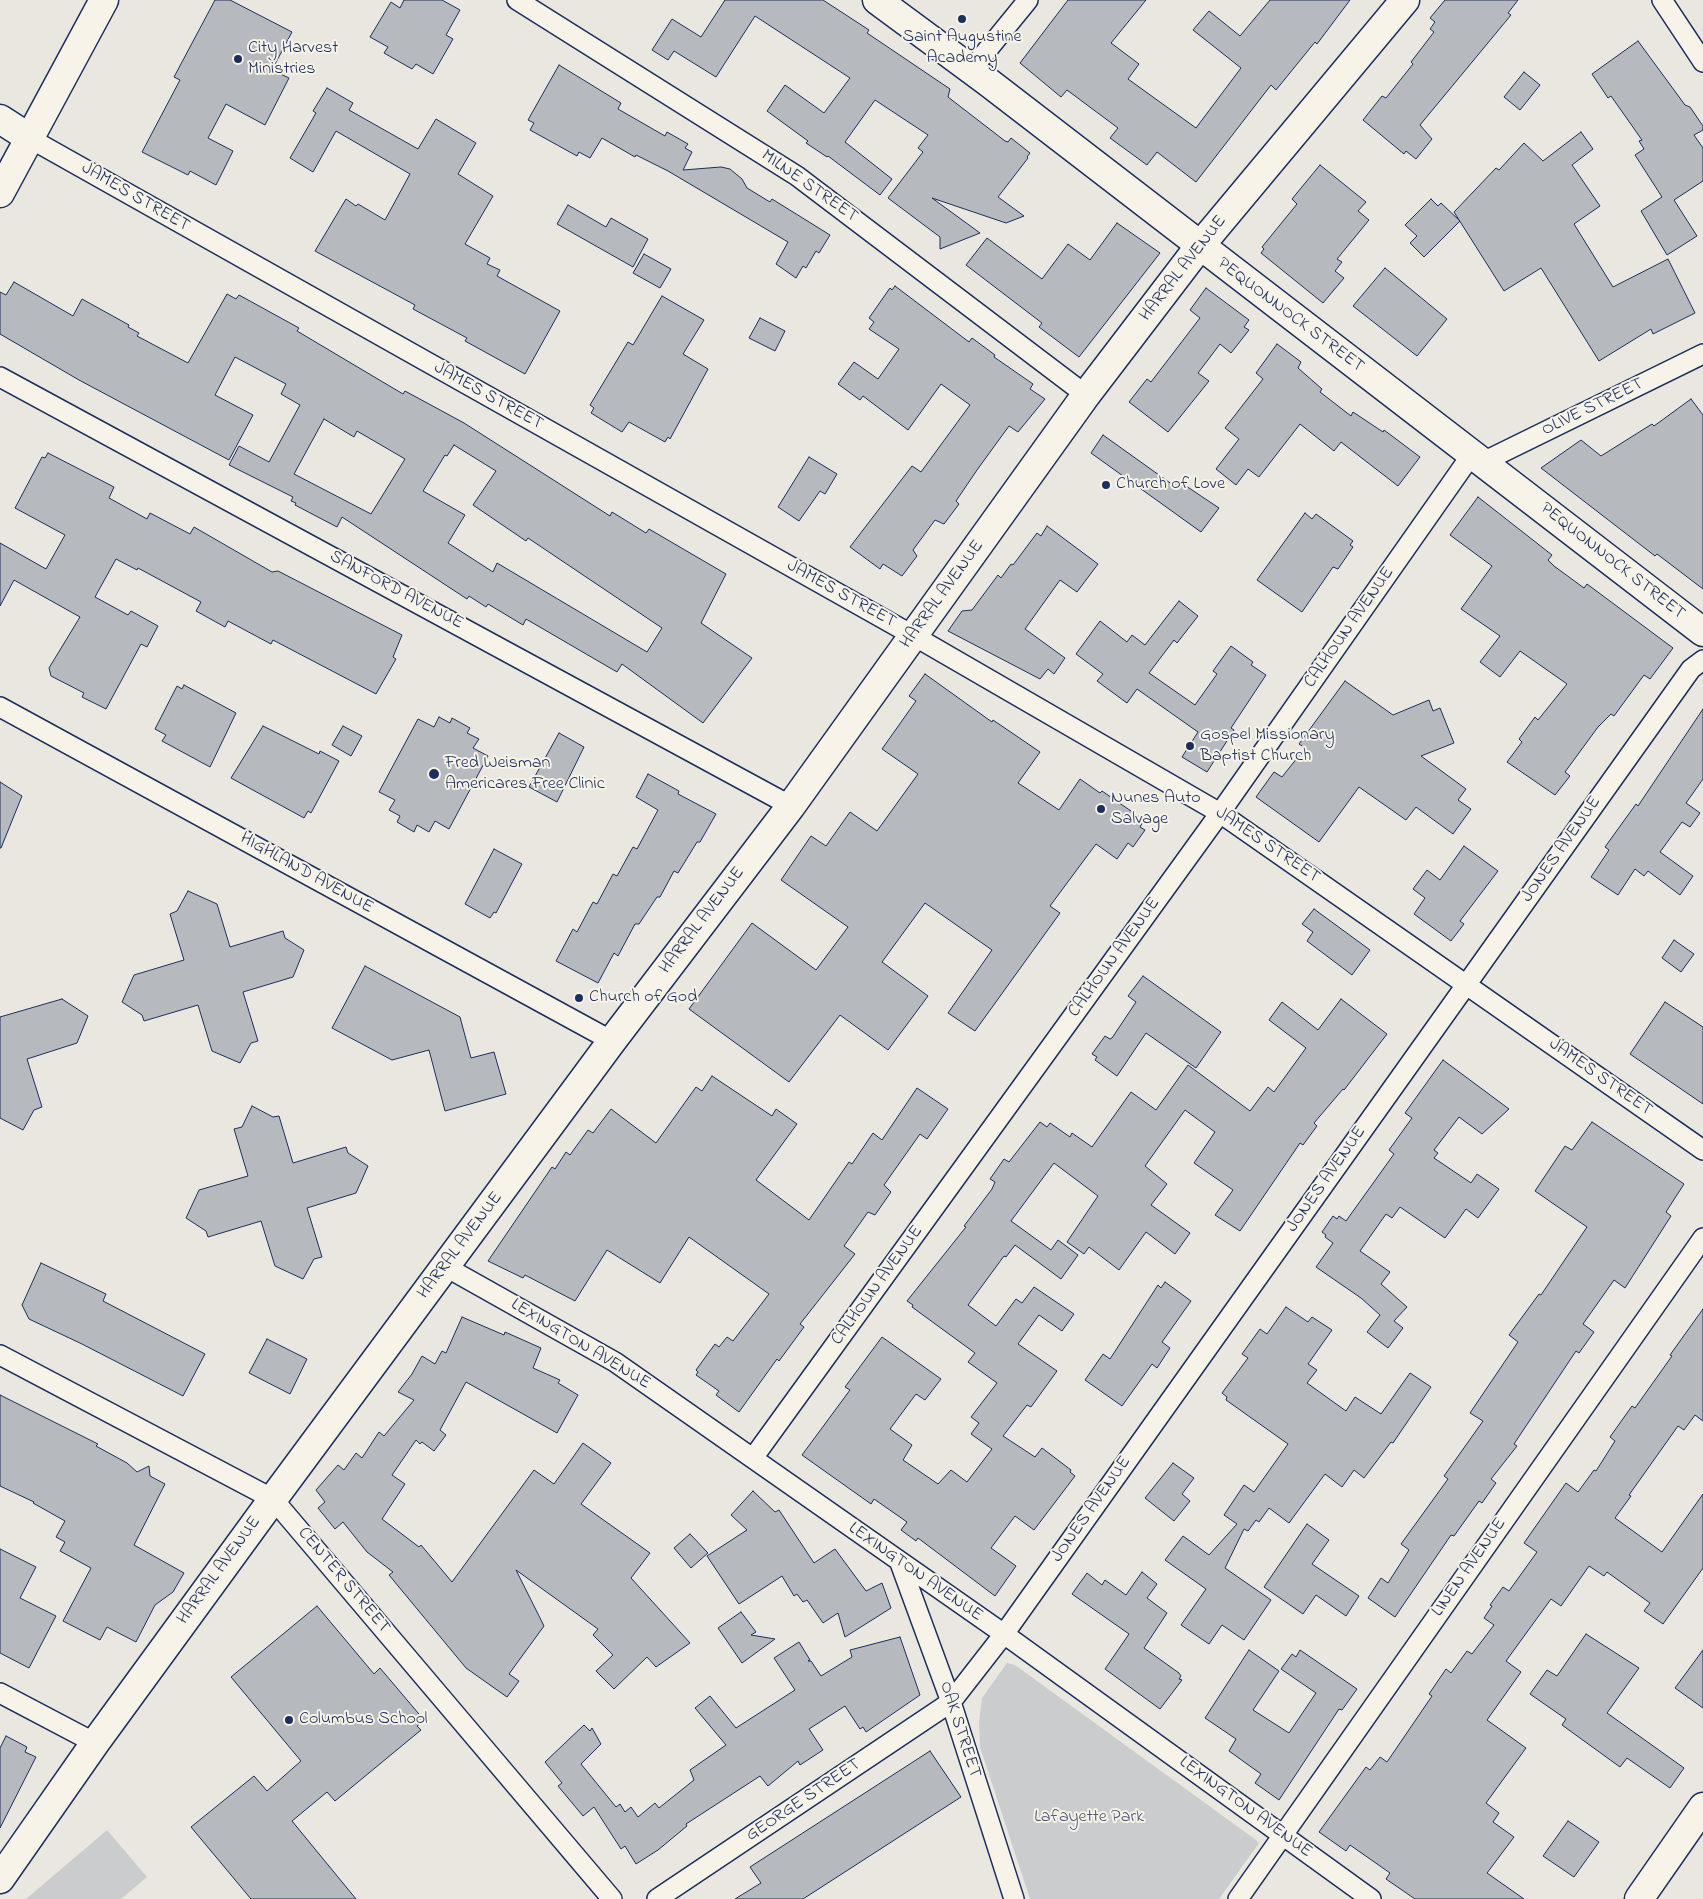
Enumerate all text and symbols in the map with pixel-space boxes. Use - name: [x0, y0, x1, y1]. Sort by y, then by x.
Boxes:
- marker: Saint Augustine Academy: [956, 13, 968, 25]
- place label: Saint Augustine Academy: [903, 27, 1021, 70]
- place label: City Harvest Ministries: [248, 38, 338, 80]
- marker: City Harvest Ministries: [232, 53, 244, 65]
- street label: MILNE STREET: [756, 146, 862, 228]
- street label: JAMES STREET: [77, 158, 193, 238]
- street label: HARRAL AVENUE: [1136, 212, 1232, 326]
- street label: PEQUONNOCK STREET: [1212, 254, 1368, 378]
- street label: JAMES STREET: [430, 358, 546, 436]
- street label: OLIVE STREET: [1539, 374, 1647, 442]
- place label: Church of Love: [1116, 474, 1225, 496]
- marker: Church of Love: [1100, 479, 1112, 491]
- street label: PEQUONNOCK STREET: [1535, 499, 1689, 625]
- street label: HARRAL AVENUE: [896, 537, 990, 653]
- street label: SANFORD AVENUE: [325, 547, 467, 635]
- street label: JAMES STREET: [783, 556, 899, 634]
- street label: CALHOUN AVENUE: [1300, 563, 1400, 693]
- place label: Gospel Missionary Baptist Church: [1200, 725, 1334, 768]
- marker: Gospel Missionary Baptist Church: [1184, 740, 1196, 752]
- place label: Fred Weisman Americares Free Clinic: [445, 753, 605, 796]
- marker: Fred Weisman Americares Free Clinic: [427, 767, 441, 781]
- place label: Nunes Auto Salvage: [1111, 788, 1201, 831]
- street label: JONES AVENUE: [1517, 793, 1607, 907]
- marker: Nunes Auto Salvage: [1095, 803, 1107, 815]
- street label: JAMES STREET: [1211, 803, 1323, 889]
- street label: HIGHLAND AVENUE: [236, 828, 376, 920]
- street label: HARRAL AVENUE: [656, 863, 750, 979]
- street label: CALHOUN AVENUE: [1064, 894, 1166, 1022]
- place label: Church of God: [589, 987, 697, 1009]
- marker: Church of God: [573, 992, 585, 1004]
- street label: JAMES STREET: [1544, 1034, 1656, 1122]
- street label: JONES AVENUE: [1282, 1123, 1372, 1237]
- street label: HARRAL AVENUE: [414, 1188, 508, 1304]
- street label: CALHOUN AVENUE: [827, 1222, 929, 1350]
- street label: LEXINGTON AVENUE: [506, 1295, 654, 1395]
- street label: JONES AVENUE: [1047, 1453, 1137, 1567]
- street label: HARRAL AVENUE: [173, 1513, 267, 1629]
- street label: LINEN AVENUE: [1428, 1515, 1512, 1621]
- street label: LEXINGTON AVENUE: [844, 1518, 986, 1628]
- street label: CENTER STREET: [292, 1523, 394, 1639]
- street label: OAK STREET: [933, 1679, 985, 1781]
- place label: Columbus School: [299, 1709, 428, 1731]
- marker: Columbus School: [283, 1714, 295, 1726]
- street label: LEXINGTON AVENUE: [1174, 1752, 1316, 1864]
- street label: GEORGE STREET: [743, 1755, 865, 1847]
- park label: Lafayette Park: [1034, 1807, 1144, 1829]

